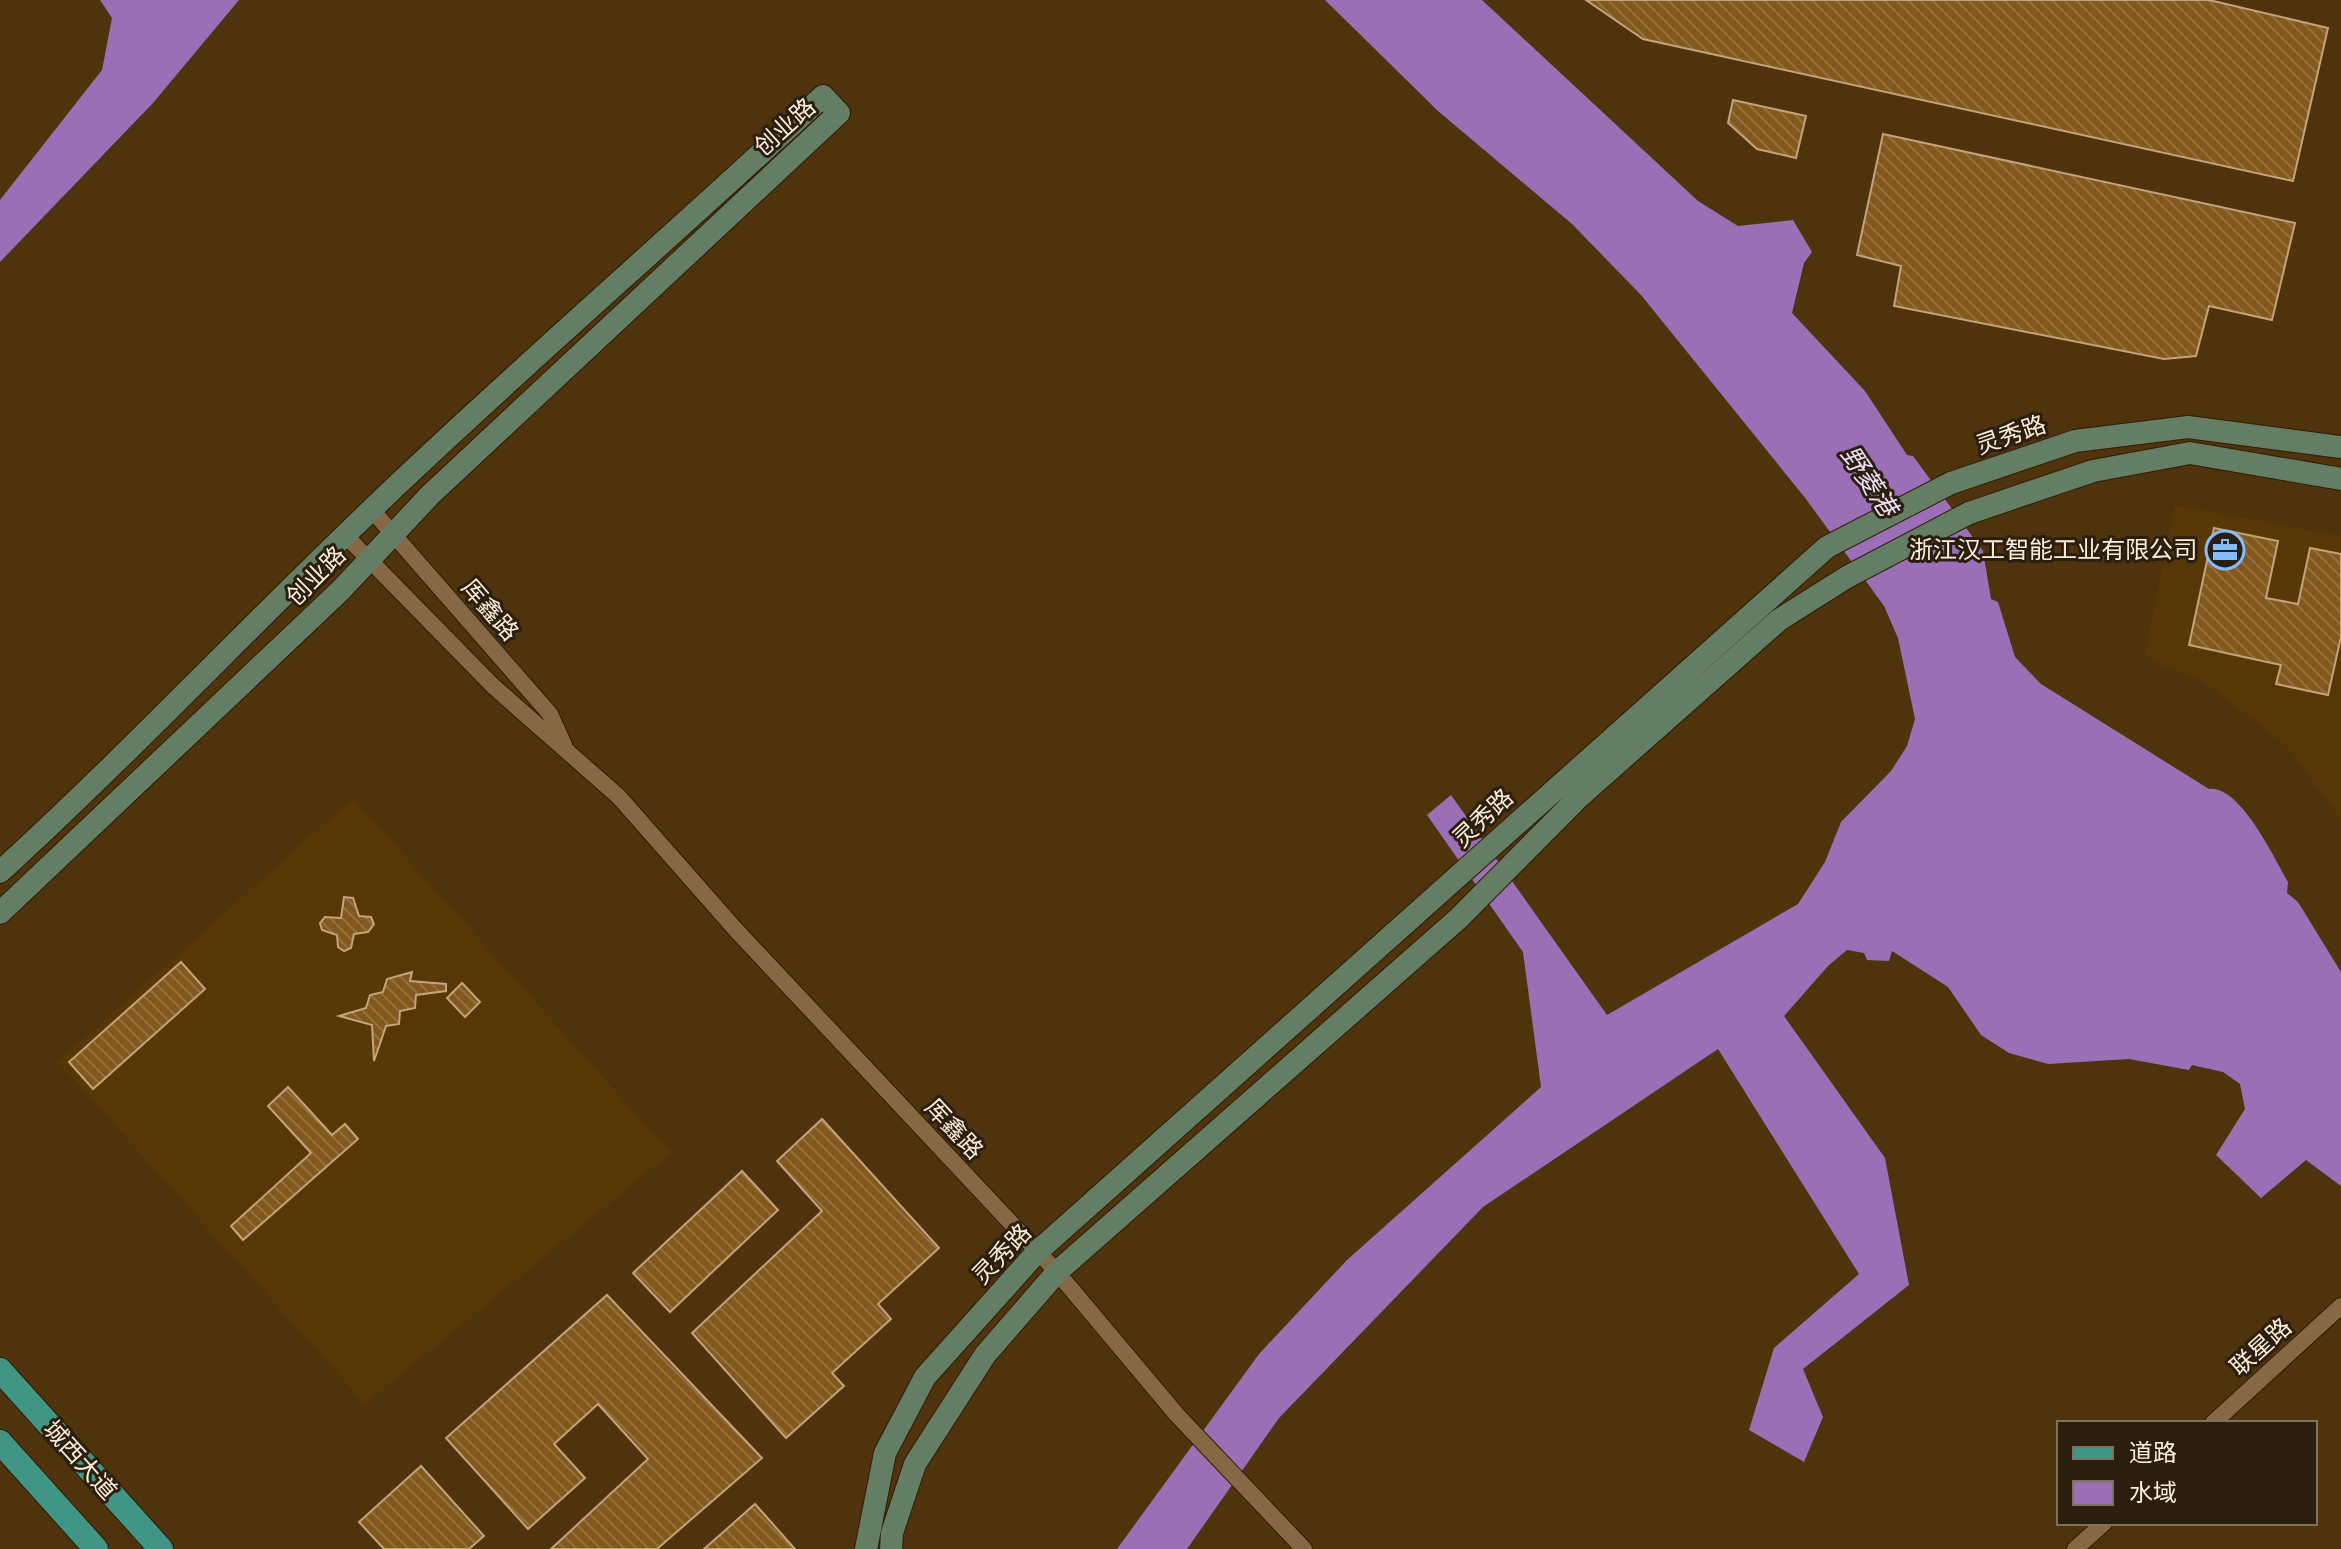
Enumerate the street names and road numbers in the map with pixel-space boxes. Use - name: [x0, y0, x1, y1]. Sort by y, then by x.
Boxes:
- street label: 创业路: [749, 93, 821, 161]
- street label: 灵秀路: [1972, 410, 2050, 460]
- street label: 创业路: [281, 541, 351, 611]
- street label: 厍鑫路: [456, 574, 524, 646]
- street label: 灵秀路: [1447, 783, 1519, 853]
- street label: 厍鑫路: [919, 1093, 989, 1165]
- street label: 灵秀路: [967, 1218, 1037, 1290]
- street label: 联星路: [2225, 1313, 2297, 1381]
- street label: 城西大道: [37, 1415, 123, 1505]

